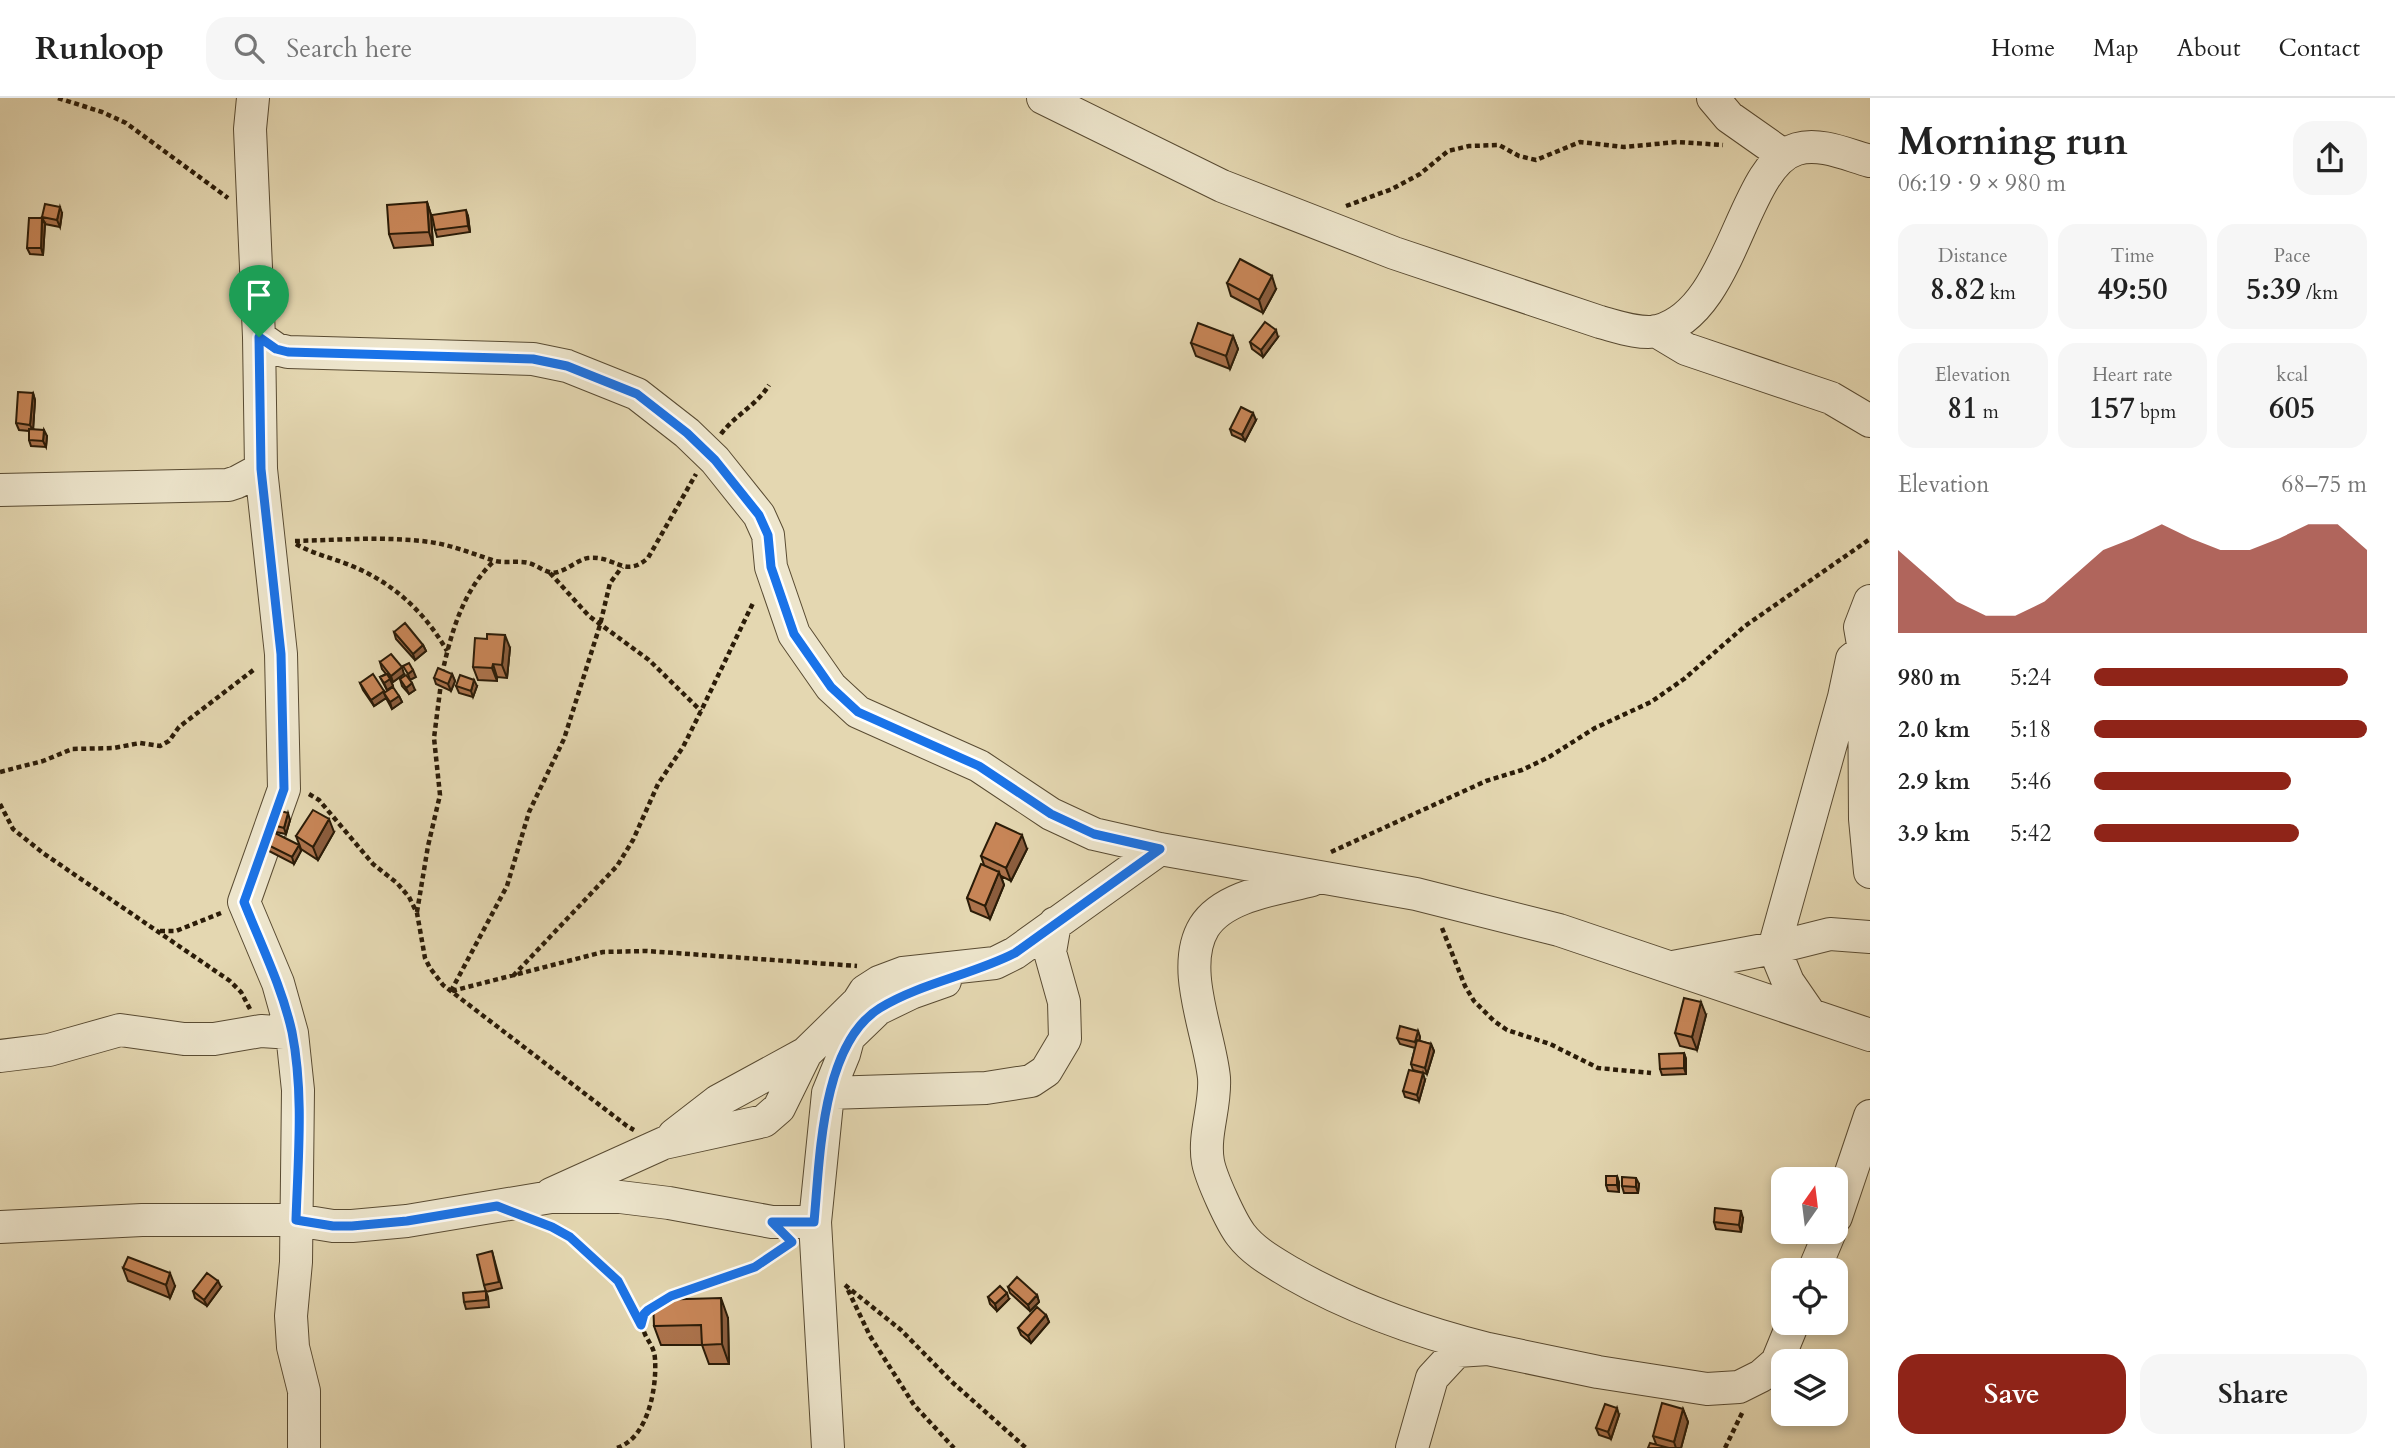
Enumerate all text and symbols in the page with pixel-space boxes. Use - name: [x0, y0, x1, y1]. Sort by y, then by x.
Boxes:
- search box: [206, 17, 696, 80]
- text: Runloop: [35, 26, 164, 71]
- icon: search: [230, 29, 268, 67]
- text: Search here: [286, 31, 412, 66]
- text: Home: [1991, 32, 2055, 65]
- text: Map: [2093, 32, 2139, 65]
- text: About: [2177, 32, 2241, 65]
- text: Contact: [2279, 32, 2360, 65]
- text: Morning run: [1898, 116, 2128, 168]
- button: share: [2293, 121, 2367, 195]
- text: 06:19 · 9 × 980 m: [1898, 168, 2066, 199]
- text: Distance: [1938, 243, 2008, 269]
- text: Time: [2111, 243, 2154, 269]
- text: Pace: [2274, 243, 2311, 269]
- pin: [229, 265, 289, 337]
- text: 8.82: [1930, 269, 1985, 310]
- text: 49:50: [2097, 269, 2168, 310]
- text: 5:39: [2246, 269, 2301, 310]
- icon: arrive: [240, 276, 278, 314]
- text: km: [1985, 280, 2016, 306]
- text: /km: [2301, 280, 2338, 306]
- text: Elevation: [1935, 362, 2011, 388]
- text: Heart rate: [2092, 362, 2173, 388]
- text: kcal: [2276, 362, 2308, 388]
- text: 81: [1947, 388, 1978, 429]
- text: 157: [2089, 388, 2135, 429]
- text: 605: [2269, 388, 2315, 429]
- text: m: [1978, 399, 1999, 425]
- text: bpm: [2135, 399, 2176, 425]
- text: Elevation: [1898, 469, 1989, 500]
- text: 68–75 m: [2282, 469, 2367, 500]
- text: 980 m: [1898, 662, 1961, 693]
- text: 5:24: [2010, 662, 2051, 693]
- text: 2.0 km: [1898, 714, 1970, 745]
- text: 5:18: [2010, 714, 2051, 745]
- text: 2.9 km: [1898, 766, 1970, 797]
- text: 5:46: [2010, 766, 2051, 797]
- text: 3.9 km: [1898, 818, 1970, 849]
- text: 5:42: [2010, 818, 2051, 849]
- north arrow: [1771, 1167, 1848, 1244]
- map controls: [1771, 1167, 1848, 1426]
- button: locate: [1771, 1258, 1848, 1335]
- button: layers: [1771, 1349, 1848, 1426]
- button: Save: [1898, 1354, 2126, 1434]
- button: Share: [2140, 1354, 2367, 1434]

